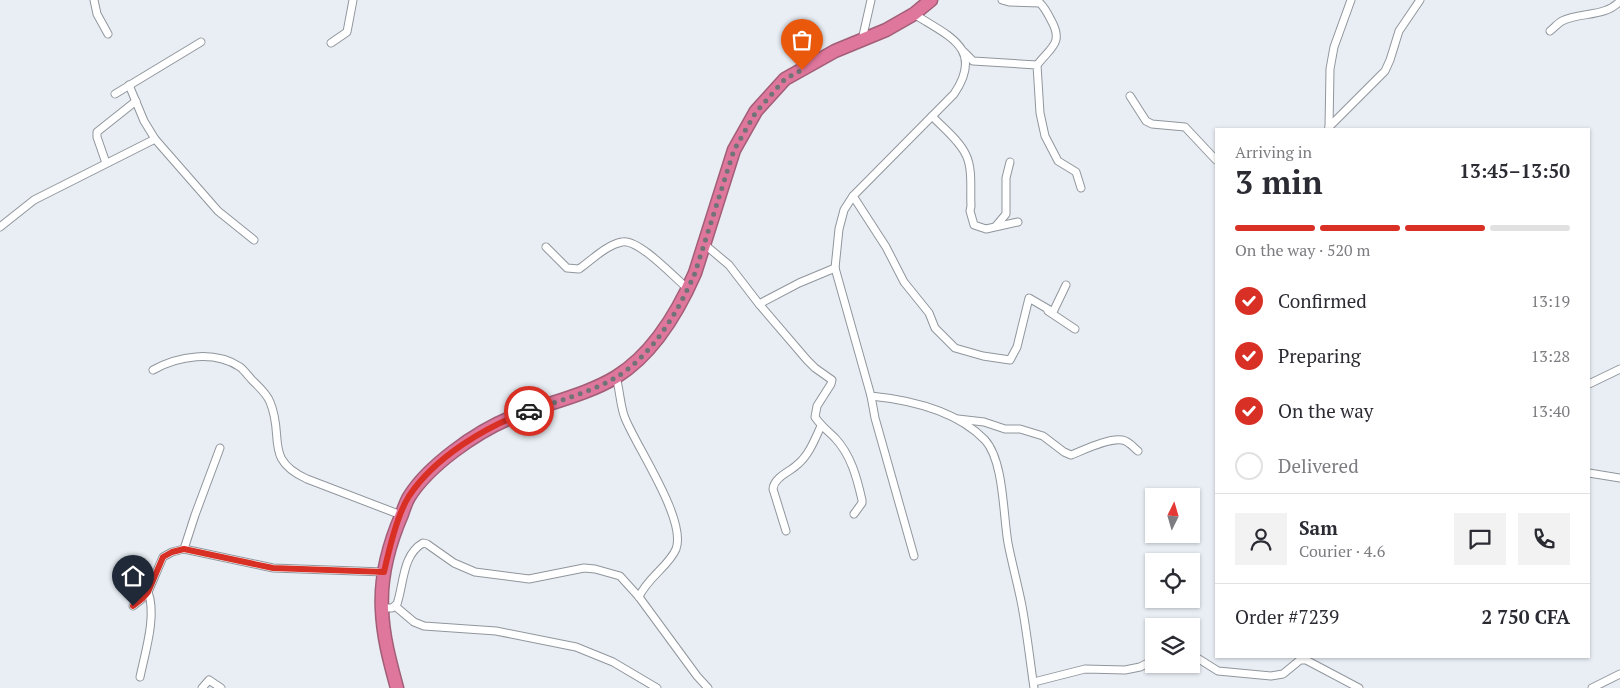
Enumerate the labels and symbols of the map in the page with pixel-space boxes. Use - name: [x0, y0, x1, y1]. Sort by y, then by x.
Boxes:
- pin: [781, 19, 823, 70]
- courier: [504, 386, 554, 436]
- north arrow: [1145, 488, 1200, 542]
- pin: [112, 555, 154, 606]

